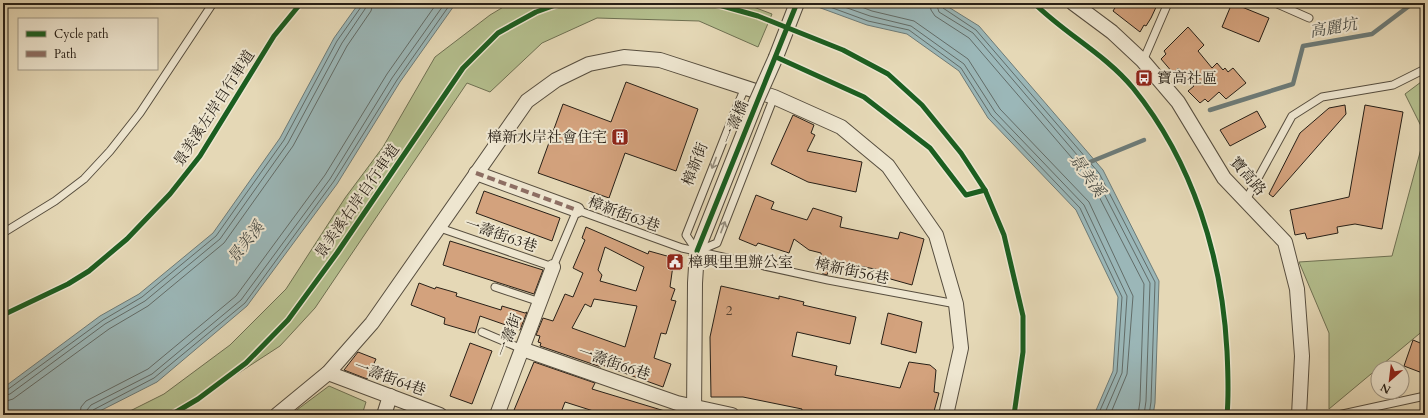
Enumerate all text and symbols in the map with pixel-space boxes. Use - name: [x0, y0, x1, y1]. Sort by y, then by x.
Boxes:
- water label: 高麗坑: [1308, 13, 1361, 43]
- legend: [18, 18, 158, 70]
- text: Cycle path: [54, 26, 109, 42]
- text: Path: [54, 46, 77, 62]
- street label: 景美溪左岸自行車道: [169, 46, 259, 170]
- bus stop icon: 寶高社區: [1134, 68, 1154, 88]
- place label: 寶高社區: [1157, 68, 1217, 88]
- street label: 一壽橋: [717, 97, 753, 147]
- place label: 樟新水岸社會住宅: [487, 127, 607, 147]
- building icon: 樟新水岸社會住宅: [610, 127, 630, 147]
- street label: 樟新街: [678, 139, 712, 189]
- street label: 景美溪右岸自行車道: [310, 140, 404, 262]
- water label: 景美溪: [1064, 150, 1111, 203]
- street label: 寶高路: [1226, 152, 1270, 200]
- one-way arrow: [710, 156, 718, 168]
- street label: 樟新街63巷: [585, 192, 663, 236]
- street label: 一壽街63巷: [462, 213, 540, 257]
- water label: 景美溪: [222, 215, 270, 268]
- one-way arrow: [720, 221, 728, 233]
- public building icon: 樟興里里辦公室: [665, 252, 685, 272]
- place label: 樟興里里辦公室: [688, 252, 793, 272]
- street label: 樟新街56巷: [813, 253, 891, 289]
- house number: 2: [726, 302, 733, 320]
- street label: 一壽街: [492, 310, 526, 360]
- street label: 一壽街66巷: [575, 341, 653, 385]
- street label: 一壽街64巷: [351, 356, 429, 400]
- north arrow: [1370, 360, 1410, 400]
- text: N: [1377, 379, 1393, 397]

